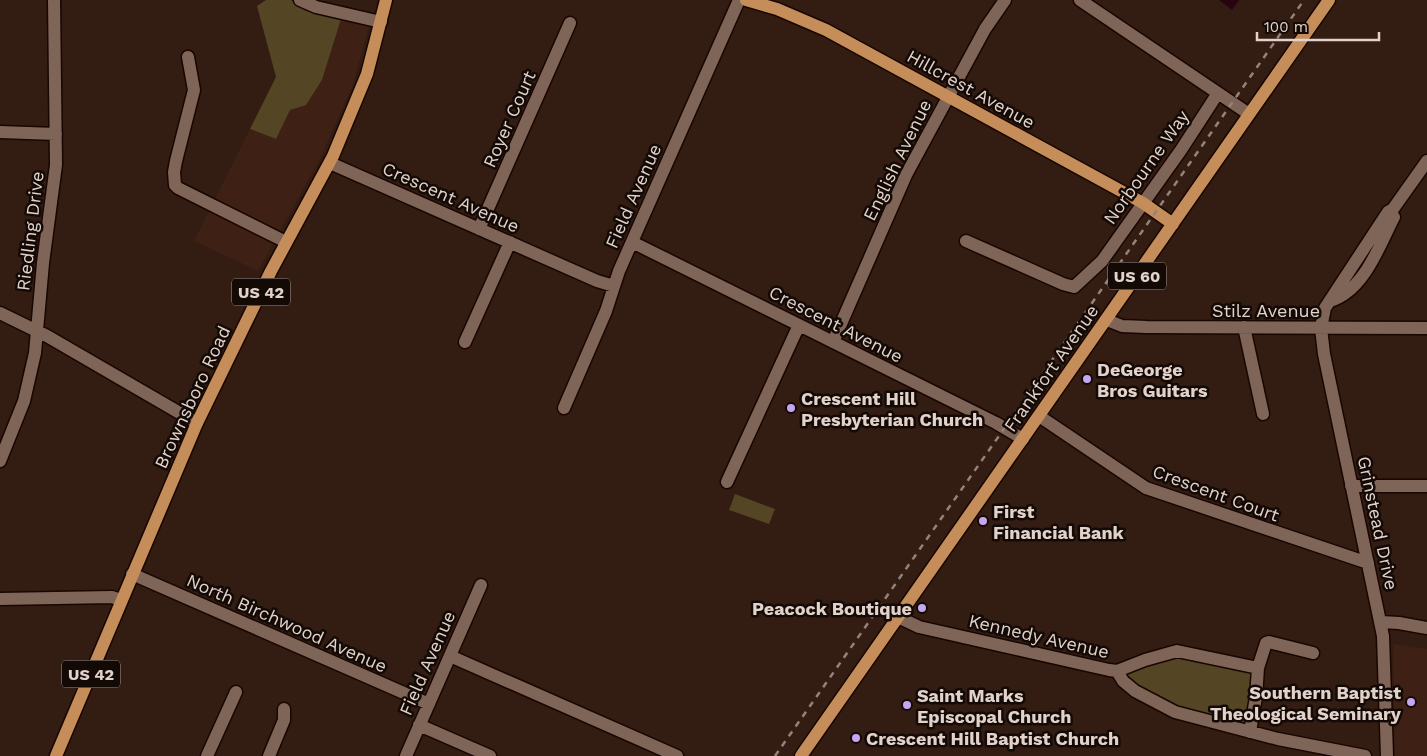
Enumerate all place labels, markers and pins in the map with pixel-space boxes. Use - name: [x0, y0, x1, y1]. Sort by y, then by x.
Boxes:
- place label: DeGeorge Bros Guitars: [1097, 359, 1208, 401]
- marker: DeGeorge Bros Guitars: [1081, 373, 1093, 385]
- place label: Crescent Hill Presbyterian Church: [801, 388, 983, 430]
- marker: Crescent Hill Presbyterian Church: [785, 402, 797, 414]
- place label: First Financial Bank: [993, 501, 1125, 543]
- marker: First Financial Bank: [977, 515, 989, 527]
- place label: Peacock Boutique: [752, 598, 912, 619]
- marker: Peacock Boutique: [916, 602, 928, 614]
- place label: Southern Baptist Theological Seminary: [1210, 682, 1402, 724]
- place label: Saint Marks Episcopal Church: [917, 685, 1071, 727]
- marker: Southern Baptist Theological Seminary: [1405, 696, 1417, 708]
- marker: Saint Marks Episcopal Church: [901, 699, 913, 711]
- place label: Crescent Hill Baptist Church: [866, 728, 1119, 749]
- marker: Crescent Hill Baptist Church: [850, 732, 862, 744]

